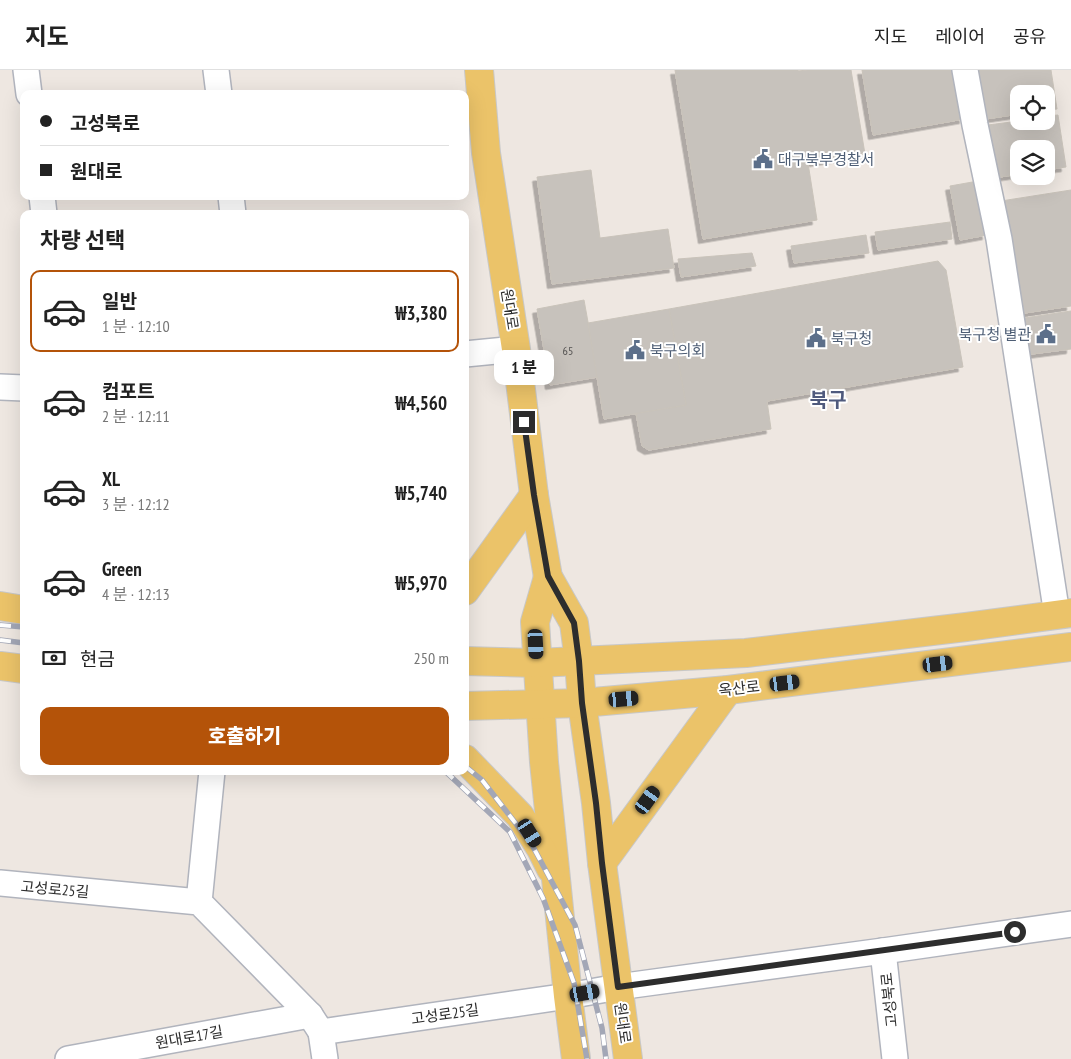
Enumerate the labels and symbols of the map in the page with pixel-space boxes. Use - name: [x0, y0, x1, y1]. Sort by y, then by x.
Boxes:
- public building icon: 대구북부경찰서: [752, 148, 774, 170]
- place label: 대구북부경찰서: [778, 150, 875, 169]
- street label: 원대로: [497, 287, 523, 331]
- public building icon: 북구청 별관: [1035, 323, 1057, 345]
- place label: 북구청 별관: [959, 325, 1031, 344]
- public building icon: 북구청: [805, 327, 827, 349]
- place label: 북구청: [831, 329, 872, 348]
- public building icon: 북구의회: [624, 339, 646, 361]
- place label: 북구의회: [650, 341, 705, 360]
- house number: 65: [563, 343, 573, 358]
- callout: 1 분: [494, 350, 554, 384]
- district label: 북구: [810, 387, 846, 413]
- route end: [513, 411, 535, 433]
- car: [527, 629, 544, 659]
- car: [922, 655, 953, 673]
- car: [769, 674, 800, 692]
- street label: 옥산로: [717, 676, 761, 700]
- car: [608, 690, 639, 708]
- car: [633, 783, 662, 817]
- car: [515, 816, 544, 850]
- street label: 고성로25길: [20, 877, 90, 901]
- route start: [1004, 921, 1026, 943]
- street label: 고성북로: [877, 972, 901, 1028]
- car: [568, 983, 601, 1003]
- street label: 고성로25길: [410, 1000, 480, 1028]
- street label: 원대로: [611, 1001, 635, 1045]
- street label: 원대로17길: [154, 1022, 224, 1052]

